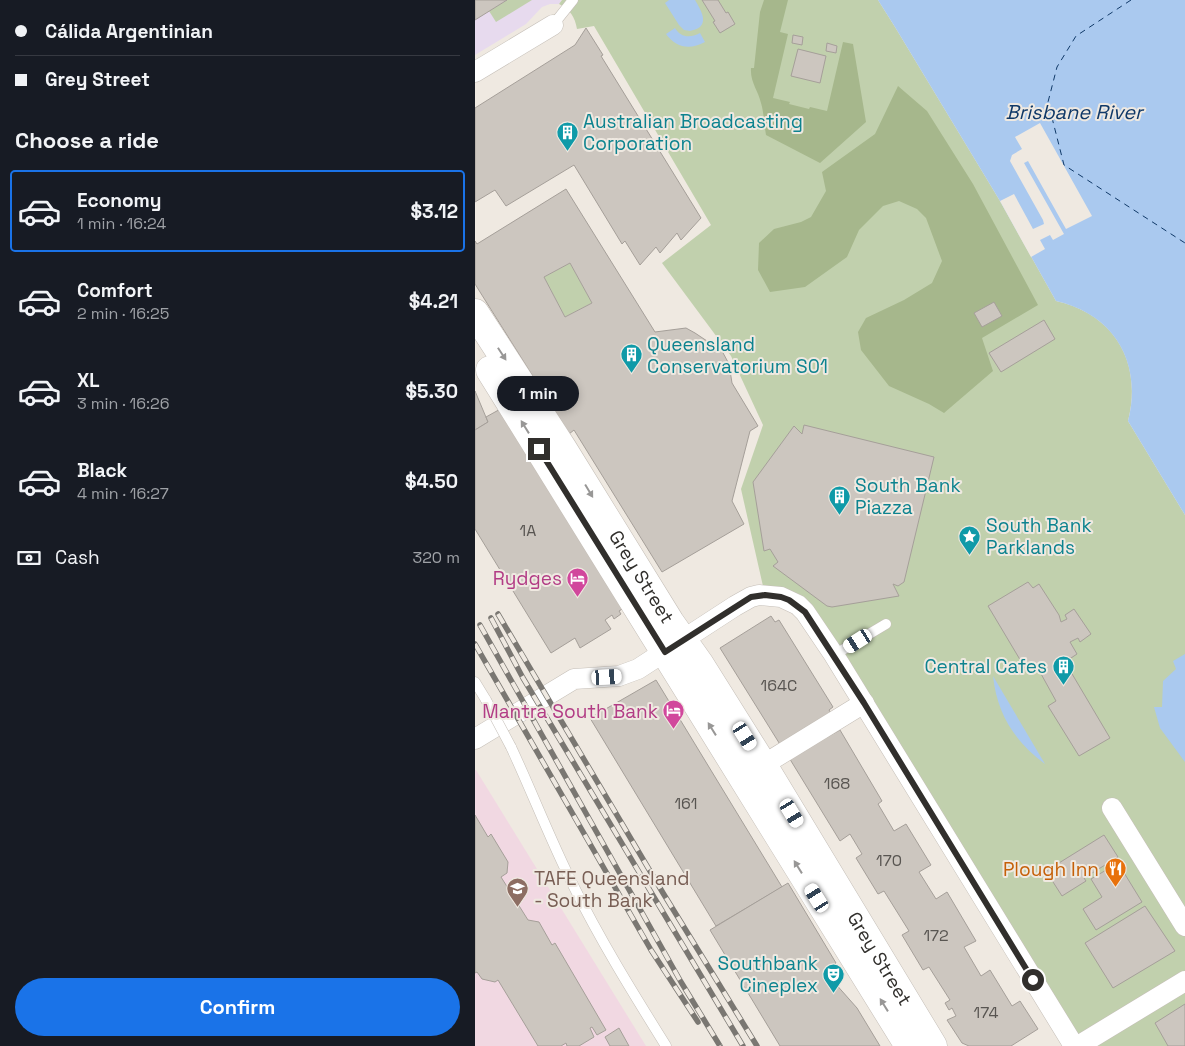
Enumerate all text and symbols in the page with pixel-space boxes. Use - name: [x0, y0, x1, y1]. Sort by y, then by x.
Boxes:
- text: Cálida Argentinian: [45, 19, 213, 44]
- text: Grey Street: [45, 67, 150, 92]
- water label: Brisbane River: [1005, 99, 1145, 125]
- place label: Australian Broadcasting Corporation: [583, 109, 803, 156]
- building icon: Australian Broadcasting Corporation: [555, 120, 579, 151]
- text: Choose a ride: [15, 126, 159, 154]
- text: Economy: [77, 188, 161, 213]
- icon: car: [17, 189, 62, 234]
- text: $3.12: [410, 199, 458, 224]
- text: 1 min · 16:24: [77, 213, 166, 234]
- text: Comfort: [77, 278, 153, 303]
- icon: car: [17, 279, 62, 324]
- text: $4.21: [409, 289, 458, 314]
- text: 2 min · 16:25: [77, 303, 169, 324]
- place label: Queensland Conservatorium S01: [647, 332, 828, 379]
- building icon: Queensland Conservatorium S01: [619, 343, 643, 374]
- one-way arrow: [497, 347, 506, 361]
- text: XL: [77, 368, 100, 393]
- icon: car: [17, 369, 62, 414]
- callout: 1 min: [498, 376, 580, 412]
- text: $5.30: [406, 379, 458, 404]
- text: 1 min: [518, 383, 558, 404]
- text: 3 min · 16:26: [77, 393, 169, 414]
- one-way arrow: [521, 420, 530, 433]
- route end: [528, 438, 550, 460]
- text: Black: [77, 458, 127, 483]
- icon: car: [17, 459, 62, 504]
- text: $4.50: [405, 469, 458, 494]
- place label: South Bank Piazza: [855, 473, 961, 520]
- text: 4 min · 16:27: [77, 483, 169, 504]
- building icon: South Bank Piazza: [827, 484, 851, 515]
- one-way arrow: [584, 485, 593, 498]
- place label: South Bank Parklands: [986, 513, 1092, 560]
- house number: 1A: [520, 520, 536, 541]
- place icon: South Bank Parklands: [958, 524, 982, 555]
- street label: Grey Street: [603, 526, 680, 628]
- icon: cash: [15, 544, 43, 572]
- text: Cash: [55, 545, 100, 570]
- text: 320 m: [413, 547, 460, 568]
- place label: Rydges: [493, 566, 562, 591]
- hotel icon: Rydges: [566, 566, 590, 597]
- car: [841, 627, 874, 655]
- place label: Central Cafes: [924, 654, 1047, 679]
- building icon: Central Cafes: [1051, 654, 1075, 685]
- car: [591, 669, 622, 685]
- house number: 164C: [761, 675, 797, 696]
- place label: Mantra South Bank: [482, 699, 658, 724]
- hotel icon: Mantra South Bank: [662, 699, 686, 730]
- car: [730, 719, 759, 753]
- one-way arrow: [707, 722, 716, 735]
- house number: 168: [824, 773, 850, 794]
- house number: 161: [674, 793, 698, 814]
- car: [777, 796, 806, 830]
- house number: 170: [876, 850, 902, 871]
- place label: Plough Inn: [1003, 857, 1099, 882]
- restaurant icon: Plough Inn: [1103, 857, 1127, 888]
- one-way arrow: [793, 860, 802, 873]
- place label: TAFE Queensland - South Bank: [534, 866, 690, 913]
- school or university icon: TAFE Queensland - South Bank: [506, 877, 530, 908]
- car: [802, 881, 831, 915]
- street label: Grey Street: [842, 907, 917, 1010]
- house number: 172: [923, 925, 949, 946]
- place label: Southbank Cineplex: [718, 951, 818, 998]
- theatre icon: Southbank Cineplex: [822, 962, 846, 993]
- route start: [1022, 969, 1044, 991]
- button: Confirm: [15, 978, 460, 1036]
- one-way arrow: [879, 998, 888, 1011]
- house number: 174: [974, 1002, 998, 1023]

